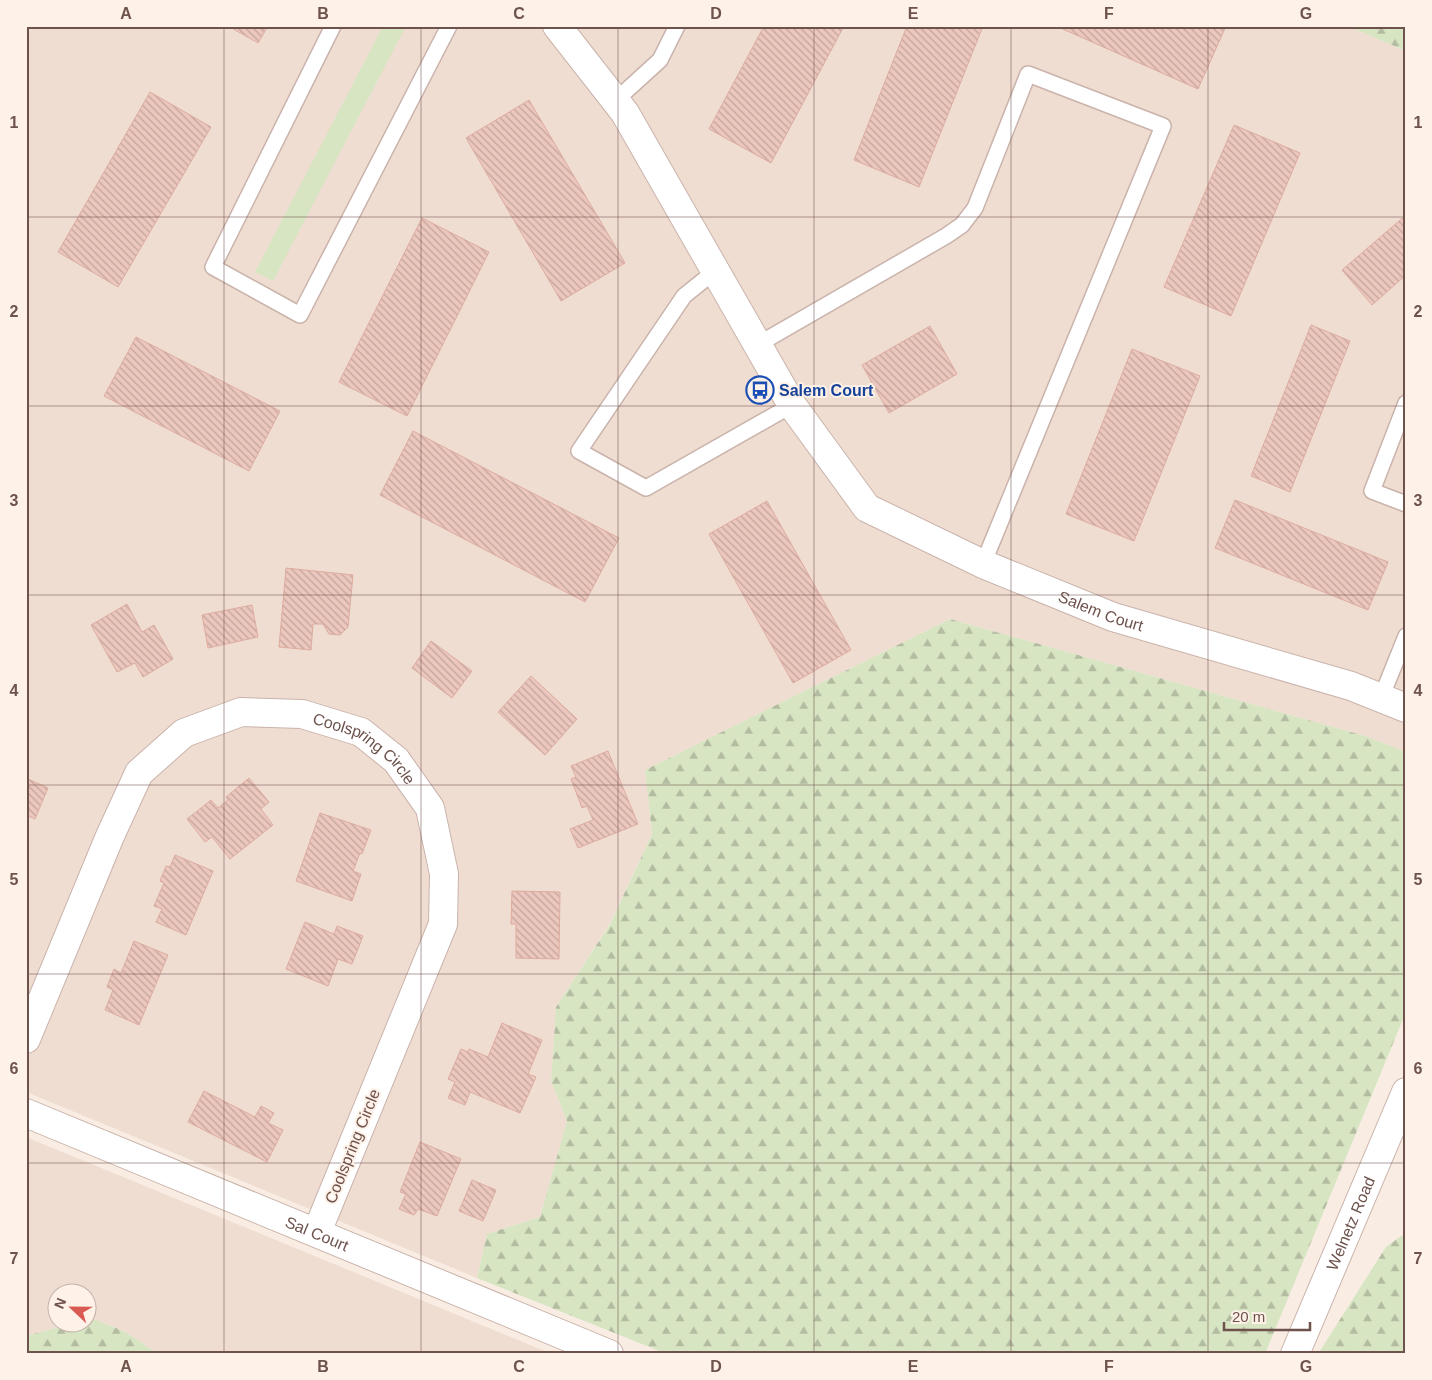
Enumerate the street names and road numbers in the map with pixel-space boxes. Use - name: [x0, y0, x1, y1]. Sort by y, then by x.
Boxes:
- street label: Salem Court: [1056, 588, 1146, 634]
- street label: Coolspring Circle: [311, 710, 418, 788]
- street label: Coolspring Circle: [322, 1086, 383, 1206]
- street label: Welnetz Road: [1323, 1174, 1378, 1273]
- street label: Sal Court: [283, 1213, 352, 1255]

